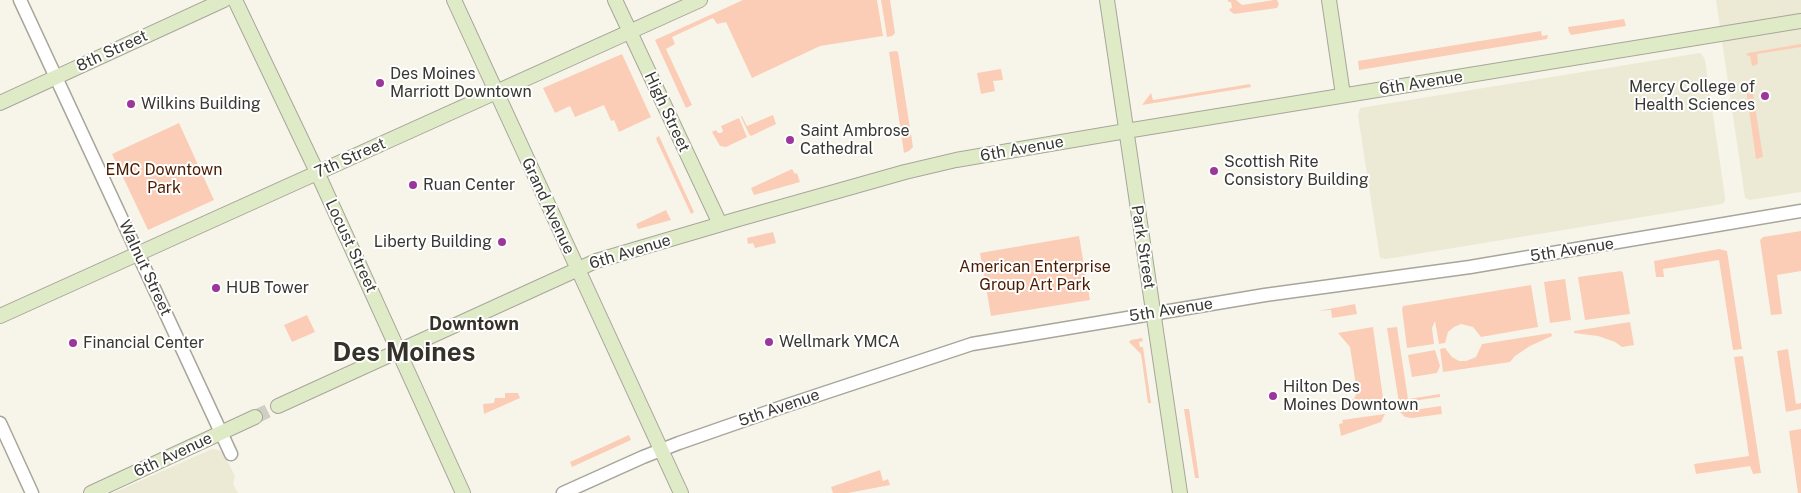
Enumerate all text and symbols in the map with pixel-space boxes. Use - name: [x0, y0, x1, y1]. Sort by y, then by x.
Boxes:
- street label: 8th Street: [73, 26, 151, 76]
- place label: Des Moines Marriott Downtown: [390, 64, 532, 102]
- street label: 6th Avenue: [1378, 67, 1464, 99]
- street label: High Street: [640, 69, 694, 155]
- marker: Des Moines Marriott Downtown: [374, 77, 386, 89]
- place label: Mercy College of Health Sciences: [1629, 77, 1755, 115]
- marker: Mercy College of Health Sciences: [1759, 90, 1771, 102]
- place label: Wilkins Building: [141, 94, 261, 114]
- marker: Wilkins Building: [125, 98, 137, 110]
- place label: Saint Ambrose Cathedral: [800, 121, 910, 159]
- street label: 6th Avenue: [979, 132, 1065, 166]
- street label: 7th Street: [312, 134, 388, 182]
- marker: Saint Ambrose Cathedral: [784, 134, 796, 146]
- place label: Scottish Rite Consistory Building: [1224, 152, 1369, 190]
- street label: Grand Avenue: [517, 155, 579, 257]
- park label: EMC Downtown Park: [105, 160, 223, 198]
- marker: Scottish Rite Consistory Building: [1208, 165, 1220, 177]
- place label: Ruan Center: [423, 175, 515, 195]
- marker: Ruan Center: [407, 179, 419, 191]
- street label: Locust Street: [321, 196, 381, 296]
- street label: Park Street: [1127, 204, 1159, 290]
- street label: Walnut Street: [114, 217, 176, 319]
- street label: 6th Avenue: [587, 231, 673, 273]
- place label: Liberty Building: [374, 232, 492, 252]
- street label: 5th Avenue: [1529, 234, 1615, 266]
- marker: Liberty Building: [496, 236, 508, 248]
- park label: American Enterprise Group Art Park: [959, 257, 1111, 295]
- place label: HUB Tower: [226, 278, 309, 298]
- marker: HUB Tower: [210, 282, 222, 294]
- street label: 5th Avenue: [1128, 294, 1214, 326]
- district label: Downtown: [429, 313, 519, 335]
- place label: Wellmark YMCA: [779, 332, 900, 352]
- place label: Financial Center: [83, 333, 204, 353]
- marker: Wellmark YMCA: [763, 336, 775, 348]
- marker: Financial Center: [67, 337, 79, 349]
- district label: Des Moines: [333, 337, 475, 369]
- place label: Hilton Des Moines Downtown: [1283, 377, 1418, 415]
- street label: 5th Avenue: [736, 385, 822, 431]
- marker: Hilton Des Moines Downtown: [1267, 390, 1279, 402]
- street label: 6th Avenue: [131, 428, 215, 482]

